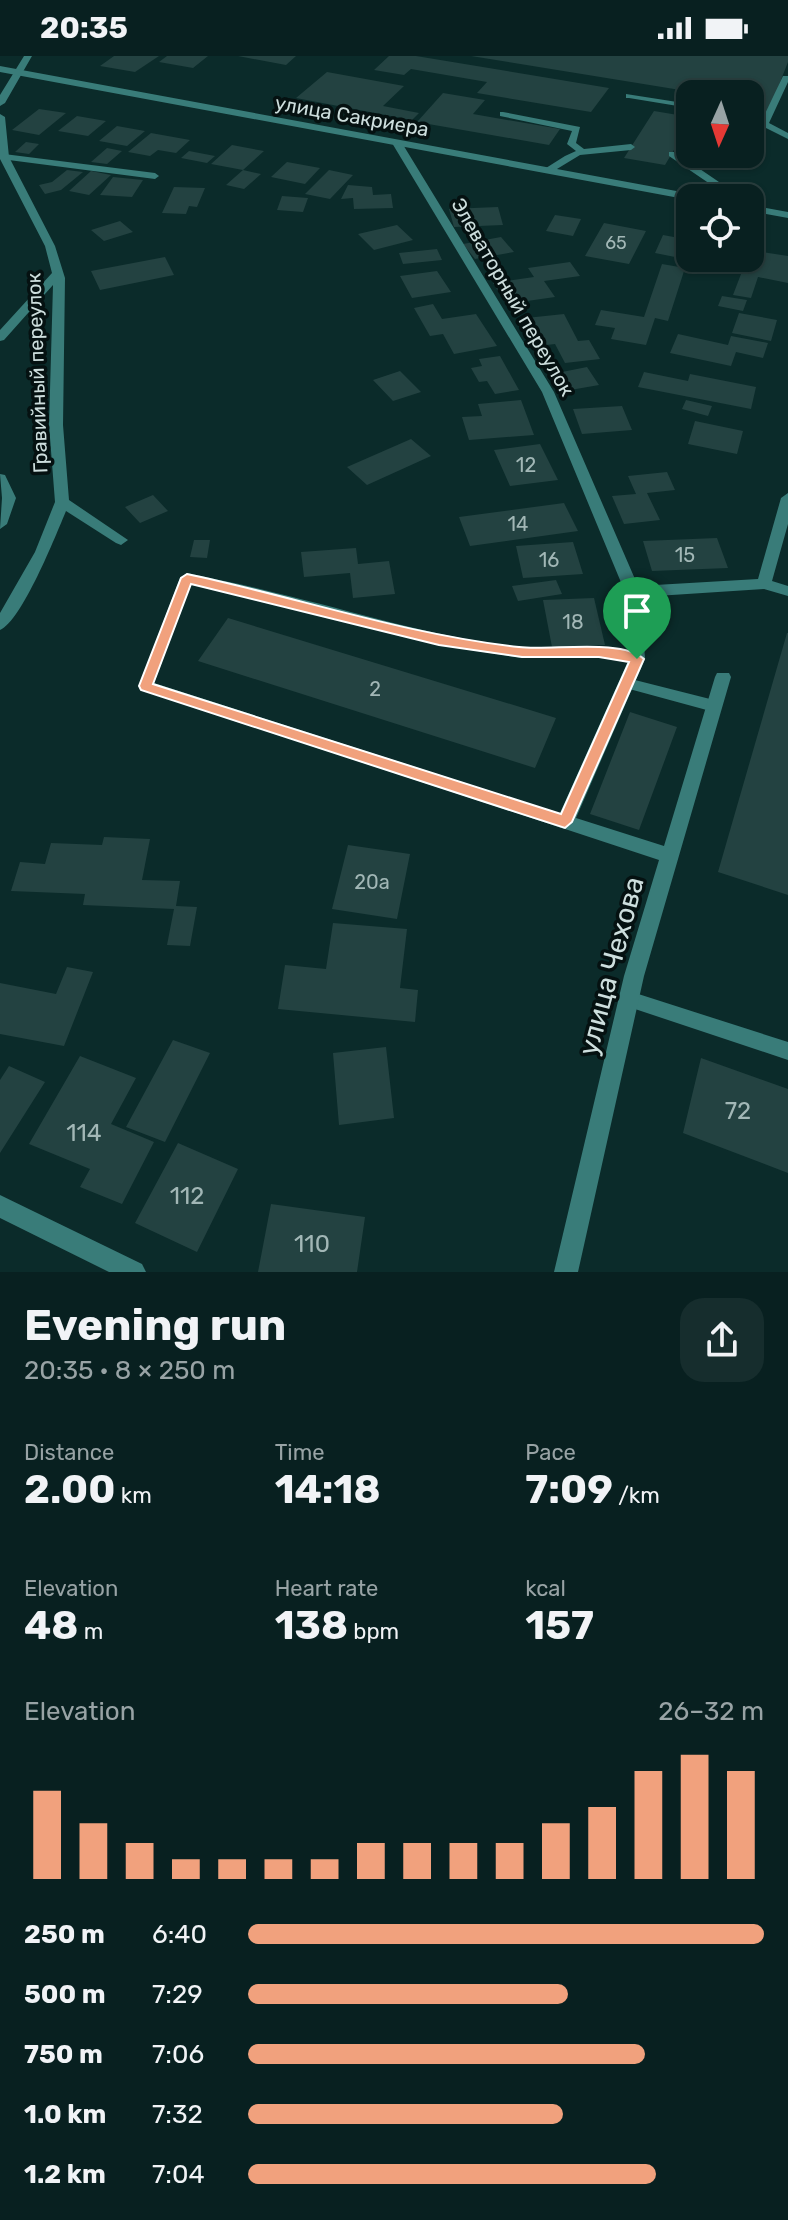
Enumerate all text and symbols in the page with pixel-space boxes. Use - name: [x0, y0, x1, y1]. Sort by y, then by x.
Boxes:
- text: 20:35: [40, 10, 128, 46]
- north arrow: [676, 80, 764, 168]
- map controls: [676, 80, 764, 272]
- street label: улица Сакриера: [273, 91, 431, 141]
- button: locate: [676, 184, 764, 272]
- street label: Элеваторный переулок: [446, 194, 580, 400]
- house number: 65: [605, 232, 627, 254]
- street label: Гравийный переулок: [21, 272, 52, 474]
- house number: 12: [516, 453, 536, 477]
- house number: 14: [508, 512, 528, 536]
- house number: 15: [675, 543, 695, 567]
- house number: 16: [539, 548, 559, 572]
- pin: [603, 577, 671, 659]
- icon: arrive: [615, 589, 659, 633]
- house number: 18: [562, 610, 584, 634]
- house number: 2: [369, 677, 381, 701]
- house number: 20а: [354, 870, 390, 894]
- street label: улица Чехова: [571, 873, 651, 1059]
- house number: 72: [725, 1097, 751, 1125]
- house number: 114: [66, 1119, 102, 1147]
- house number: 112: [170, 1182, 204, 1210]
- house number: 110: [294, 1230, 330, 1258]
- button: share: [680, 1298, 764, 1382]
- text: Evening run: [24, 1299, 286, 1351]
- text: 20:35 · 8 × 250 m: [24, 1355, 235, 1386]
- text: Distance: [24, 1439, 114, 1466]
- text: Time: [275, 1439, 325, 1466]
- text: Pace: [525, 1439, 576, 1466]
- text: 2.00: [24, 1466, 115, 1513]
- text: 14:18: [275, 1466, 381, 1513]
- text: 7:09: [525, 1466, 613, 1513]
- text: km: [115, 1482, 152, 1509]
- text: /km: [613, 1482, 660, 1509]
- text: Elevation: [24, 1575, 118, 1602]
- text: Heart rate: [275, 1575, 378, 1602]
- text: kcal: [525, 1575, 566, 1602]
- text: 48: [24, 1602, 78, 1649]
- text: 138: [275, 1602, 348, 1649]
- text: 157: [525, 1602, 594, 1649]
- text: m: [78, 1618, 103, 1645]
- text: bpm: [348, 1618, 399, 1645]
- text: Elevation: [24, 1696, 135, 1727]
- text: 26–32 m: [658, 1696, 764, 1727]
- text: 250 m: [24, 1919, 105, 1950]
- text: 6:40: [152, 1919, 207, 1950]
- text: 500 m: [24, 1979, 106, 2010]
- text: 7:29: [152, 1979, 203, 2010]
- text: 750 m: [24, 2039, 103, 2070]
- text: 7:06: [152, 2039, 204, 2070]
- text: 1.0 km: [24, 2099, 106, 2130]
- text: 7:32: [152, 2099, 203, 2130]
- text: 1.2 km: [24, 2159, 106, 2190]
- text: 7:04: [152, 2159, 205, 2190]

